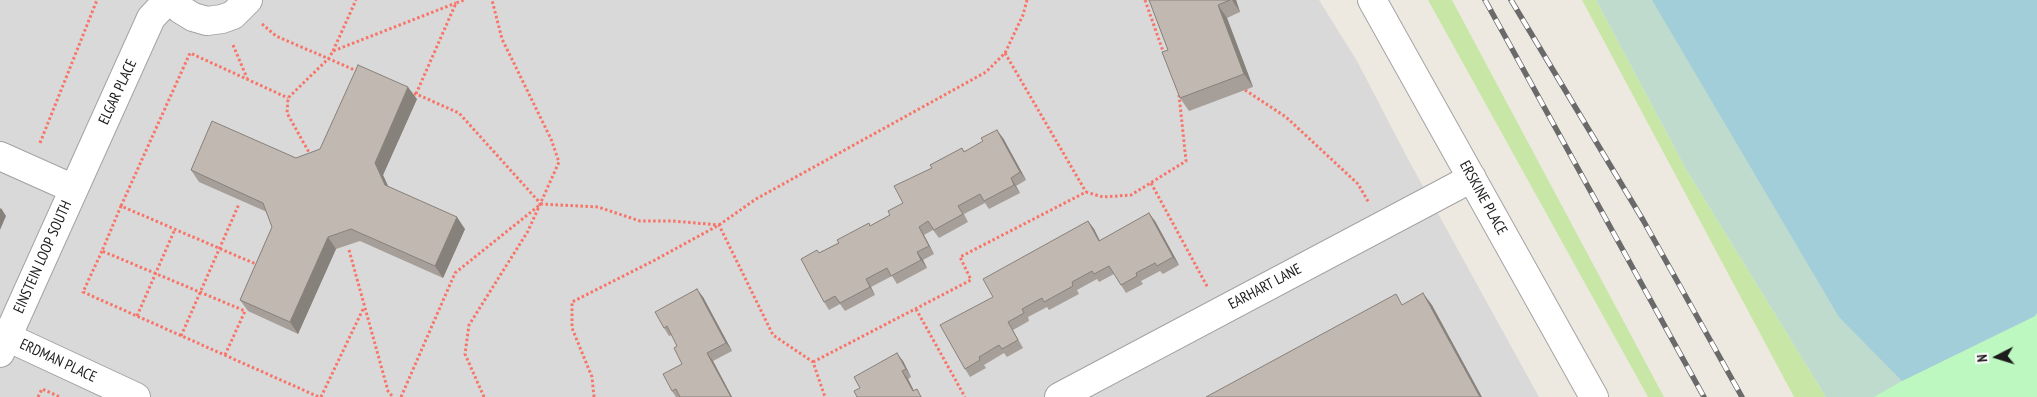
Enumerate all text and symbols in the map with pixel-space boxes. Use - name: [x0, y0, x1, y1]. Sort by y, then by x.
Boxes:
- street label: ELGAR PLACE: [95, 57, 141, 127]
- street label: ERSKINE PLACE: [1455, 158, 1511, 238]
- street label: EINSTEIN LOOP SOUTH: [10, 198, 76, 316]
- street label: EARHART LANE: [1225, 260, 1305, 314]
- north arrow: [1972, 332, 2022, 382]
- street label: ERDMAN PLACE: [17, 335, 99, 387]
- text: N: [1973, 354, 1991, 363]

